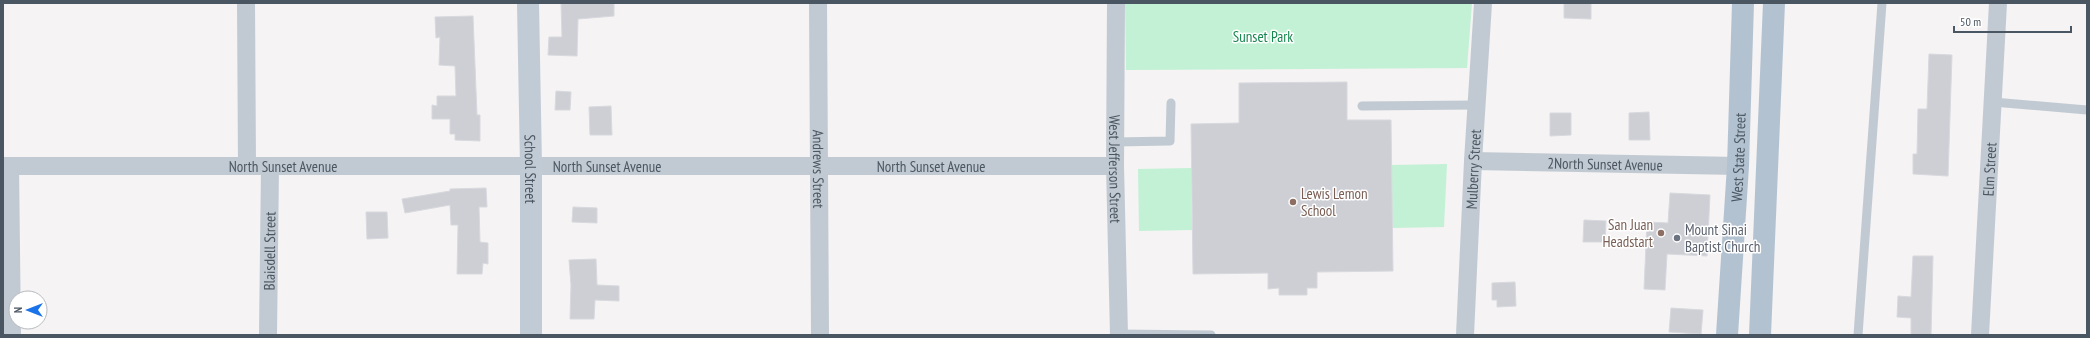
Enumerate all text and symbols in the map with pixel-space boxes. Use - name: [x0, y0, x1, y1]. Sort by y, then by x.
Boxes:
- scale bar: [1954, 8, 2071, 34]
- text: 50 m: [1960, 14, 1981, 29]
- park label: Sunset Park: [1233, 27, 1293, 46]
- street label: West State Street: [1726, 112, 1749, 203]
- street label: West Jefferson Street: [1105, 115, 1126, 223]
- street label: Mulberry Street: [1461, 129, 1484, 210]
- street label: Andrews Street: [809, 130, 829, 208]
- street label: School Street: [521, 134, 541, 204]
- street label: Elm Street: [1978, 142, 2000, 197]
- street label: 2North Sunset Avenue: [1547, 153, 1663, 174]
- street label: North Sunset Avenue: [229, 157, 337, 176]
- street label: North Sunset Avenue: [553, 157, 661, 176]
- street label: North Sunset Avenue: [877, 157, 985, 176]
- place label: Lewis Lemon School: [1301, 184, 1368, 220]
- marker: Lewis Lemon School: [1288, 197, 1298, 207]
- street label: Blaisdell Street: [259, 211, 279, 291]
- place label: San Juan Headstart: [1602, 215, 1653, 251]
- place label: Mount Sinai Baptist Church: [1685, 220, 1760, 256]
- marker: San Juan Headstart: [1656, 228, 1666, 238]
- marker: Mount Sinai Baptist Church: [1672, 233, 1682, 243]
- north arrow: [8, 290, 48, 330]
- text: N: [11, 307, 25, 313]

